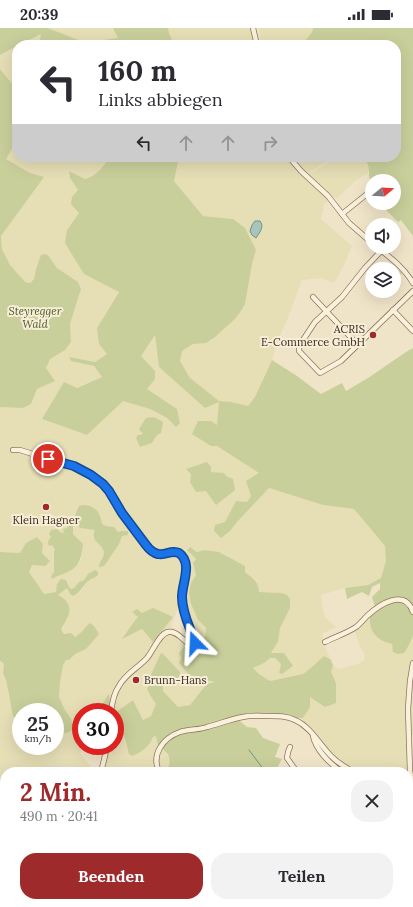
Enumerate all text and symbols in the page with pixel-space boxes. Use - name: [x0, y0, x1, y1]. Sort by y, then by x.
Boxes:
- text: 20:39: [20, 5, 58, 24]
- text: 160 m: [98, 53, 176, 89]
- icon: left: [32, 56, 84, 108]
- text: Links abbiegen: [98, 88, 223, 111]
- icon: left: [133, 132, 155, 154]
- icon: ahead: [175, 132, 197, 154]
- icon: ahead: [217, 132, 239, 154]
- icon: right: [259, 132, 281, 154]
- north arrow: [365, 174, 401, 210]
- map controls: [365, 174, 401, 298]
- button: sound: [365, 218, 401, 254]
- button: layers: [365, 262, 401, 298]
- park label: Steyregger Wald: [9, 304, 62, 331]
- place label: ACRIS E-Commerce GmbH: [261, 322, 365, 349]
- marker: ACRIS E-Commerce GmbH: [368, 330, 378, 340]
- pin: [31, 442, 65, 476]
- icon: arrive: [37, 448, 59, 470]
- marker: Klein Hagner: [41, 502, 51, 512]
- place label: Klein Hagner: [13, 513, 80, 527]
- position arrow: [174, 622, 216, 664]
- place label: Brunn-Hans: [144, 673, 207, 687]
- marker: Brunn-Hans: [131, 675, 141, 685]
- speed limit sign: 30: [72, 703, 124, 755]
- text: 25: [27, 711, 49, 736]
- text: km/h: [24, 732, 52, 745]
- text: 2 Min.: [20, 777, 91, 808]
- button: close: [351, 780, 393, 822]
- text: 490 m · 20:41: [20, 808, 98, 825]
- button: Beenden: [20, 853, 203, 899]
- button: Teilen: [211, 853, 393, 899]

